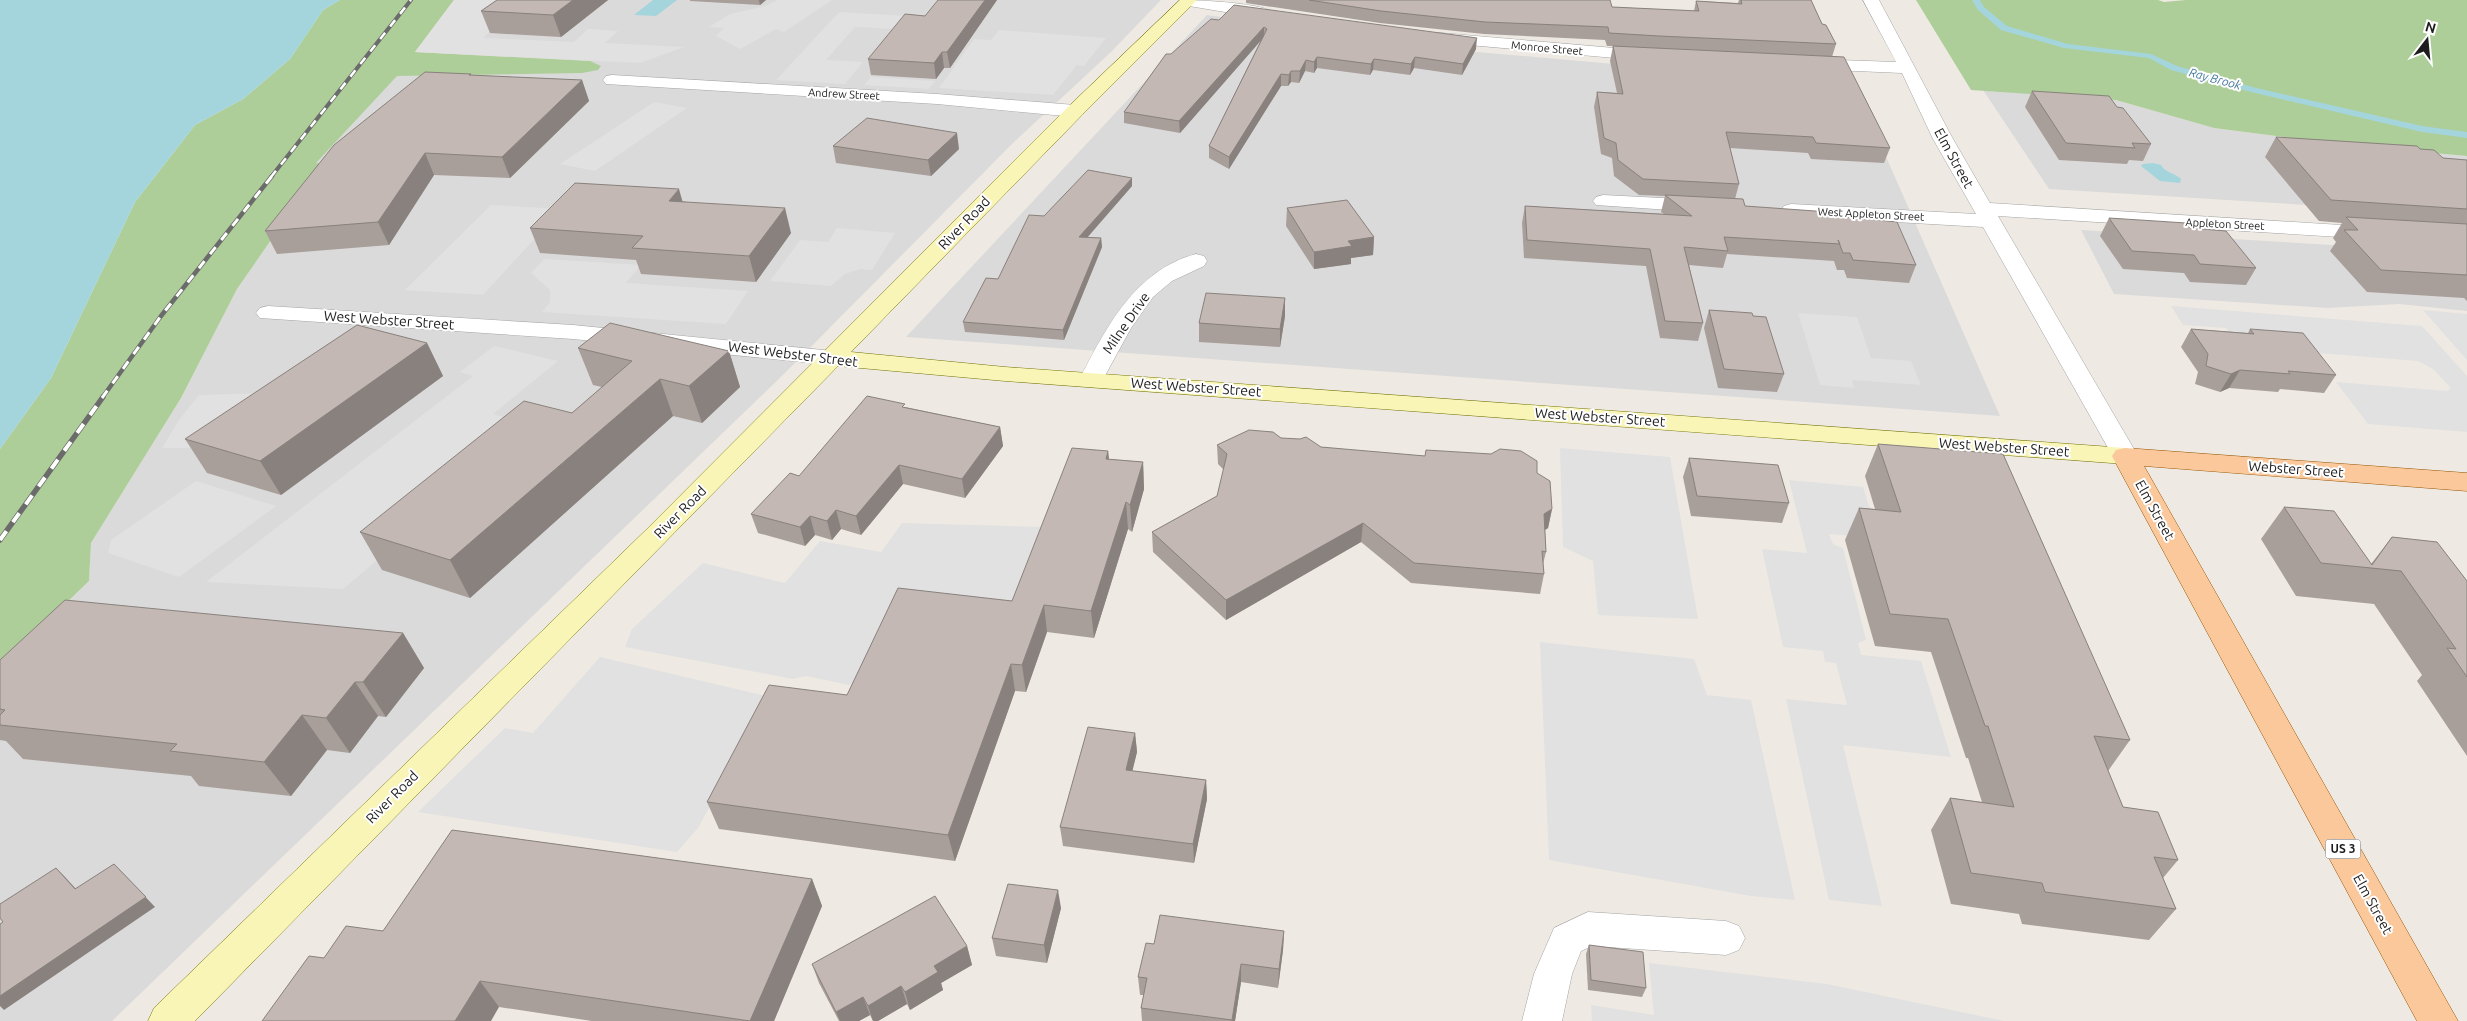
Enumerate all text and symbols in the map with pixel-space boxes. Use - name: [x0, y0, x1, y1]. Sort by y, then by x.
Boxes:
- north arrow: [2402, 15, 2452, 65]
- text: N: [2423, 18, 2438, 37]
- street label: Monroe Street: [1511, 39, 1584, 57]
- water label: Ray Brook: [2188, 65, 2243, 92]
- street label: Andrew Street: [808, 86, 881, 102]
- street label: Elm Street: [1931, 125, 1977, 191]
- street label: River Road: [935, 193, 993, 253]
- street label: West Appleton Street: [1817, 205, 1925, 223]
- street label: Appleton Street: [2185, 216, 2266, 232]
- street label: Milne Drive: [1099, 289, 1153, 357]
- street label: West Webster Street: [323, 307, 455, 333]
- street label: West Webster Street: [727, 338, 859, 370]
- street label: West Webster Street: [1130, 374, 1262, 400]
- street label: West Webster Street: [1534, 404, 1666, 430]
- street label: West Webster Street: [1938, 434, 2070, 460]
- street label: Webster Street: [2248, 458, 2345, 480]
- street label: Elm Street: [2132, 477, 2178, 543]
- street label: River Road: [651, 483, 709, 541]
- street label: River Road: [363, 768, 421, 826]
- road number: US 3: [2326, 840, 2360, 859]
- street label: Elm Street: [2350, 871, 2396, 937]

